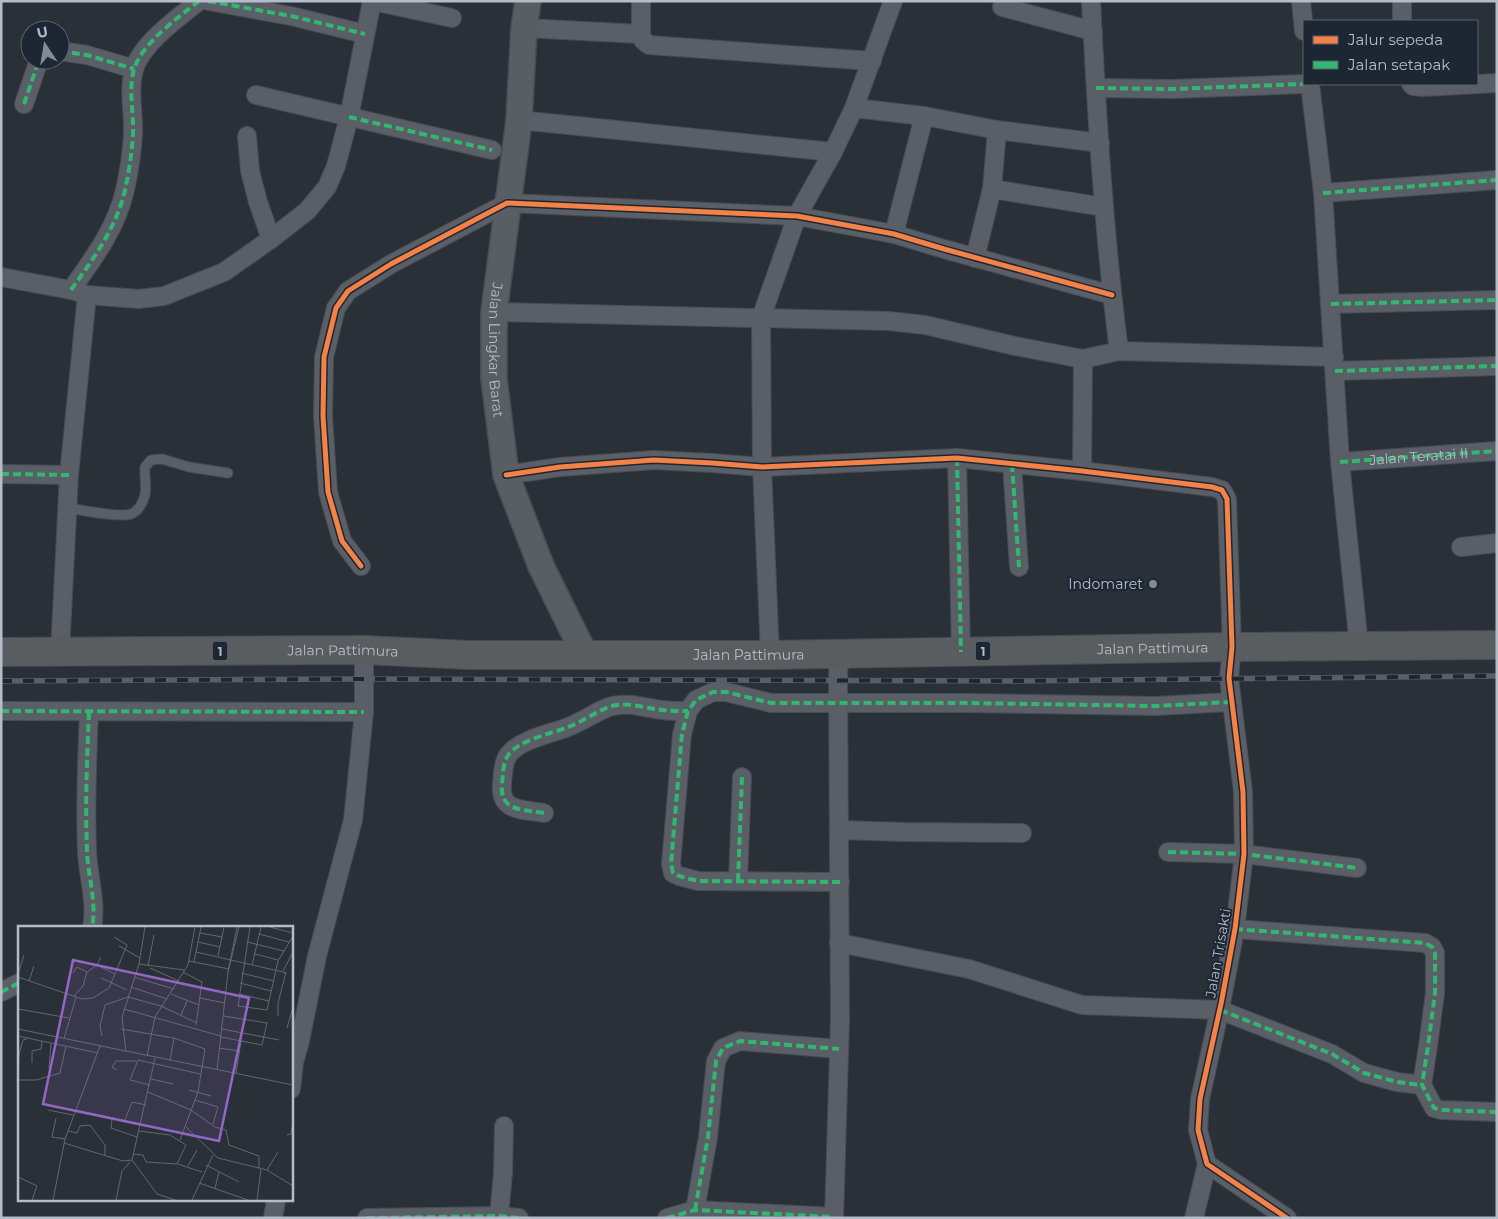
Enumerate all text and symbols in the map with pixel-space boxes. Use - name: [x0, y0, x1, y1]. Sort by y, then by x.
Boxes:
- north arrow: [20, 20, 70, 70]
- legend: [1303, 20, 1478, 85]
- text: U: [35, 22, 50, 42]
- text: Jalur sepeda: [1347, 30, 1443, 49]
- text: Jalan setapak: [1347, 55, 1450, 74]
- street label: Jalan Lingkar Barat: [485, 280, 508, 419]
- street label: Jalan Teratai II: [1368, 444, 1469, 469]
- place label: Indomaret: [1068, 575, 1143, 593]
- marker: Indomaret: [1147, 578, 1159, 590]
- street label: Jalan Pattimura: [1096, 638, 1209, 658]
- road number: 1: [212, 641, 228, 660]
- street label: Jalan Pattimura: [286, 641, 399, 661]
- road number: 1: [976, 641, 990, 660]
- street label: Jalan Pattimura: [692, 645, 805, 664]
- street label: Jalan Trisakti: [1201, 907, 1235, 1000]
- inset map: [18, 926, 292, 1202]

